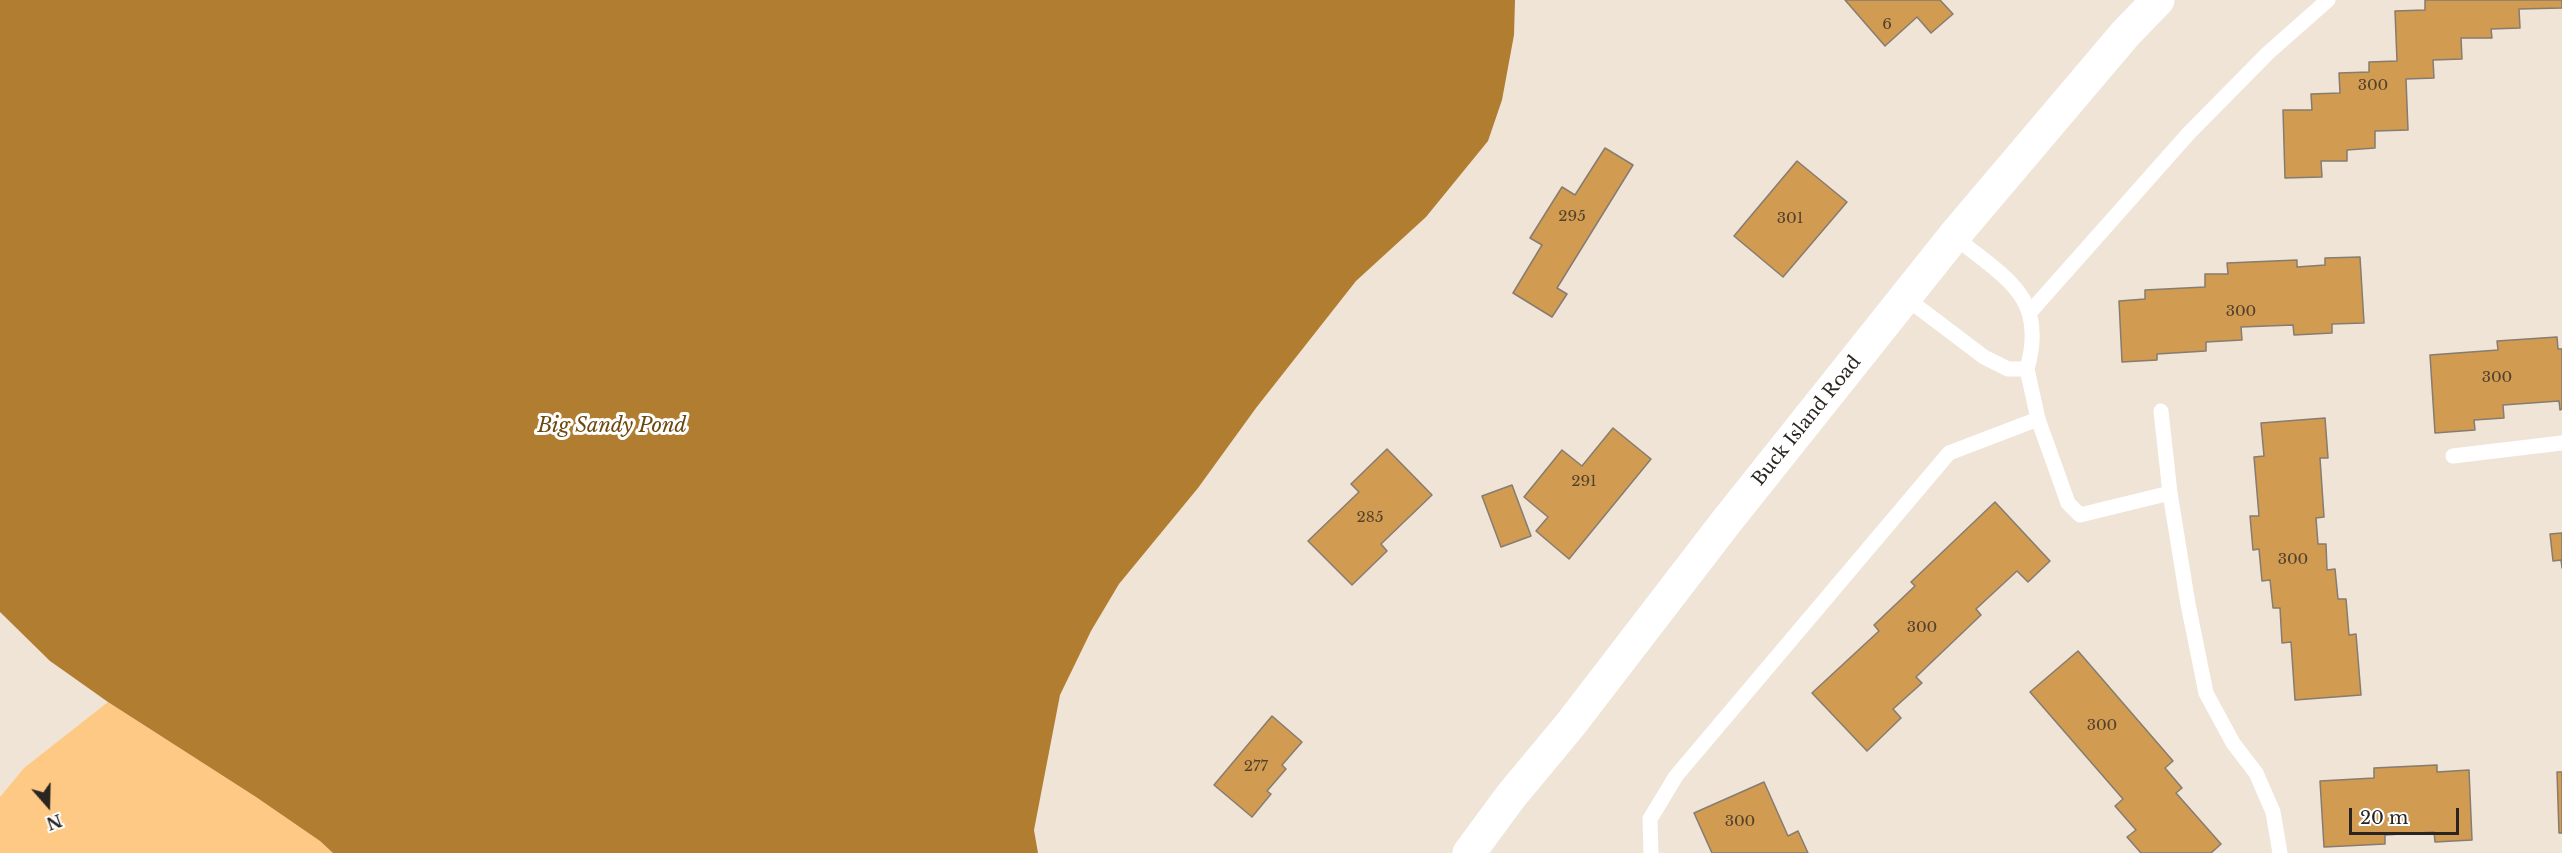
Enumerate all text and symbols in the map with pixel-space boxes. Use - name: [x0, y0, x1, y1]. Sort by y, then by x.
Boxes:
- house number: 6: [1882, 16, 1892, 34]
- house number: 300: [2358, 77, 2388, 95]
- house number: 295: [1558, 208, 1586, 226]
- house number: 301: [1777, 210, 1803, 228]
- house number: 300: [2226, 303, 2256, 321]
- street label: Buck Island Road: [1748, 352, 1866, 490]
- house number: 300: [2482, 369, 2512, 387]
- water label: Big Sandy Pond: [538, 414, 686, 438]
- house number: 291: [1571, 473, 1597, 491]
- house number: 285: [1357, 509, 1383, 527]
- house number: 300: [2278, 551, 2308, 569]
- house number: 300: [1907, 619, 1937, 637]
- house number: 300: [2087, 717, 2117, 735]
- house number: 277: [1244, 758, 1268, 776]
- north arrow: [18, 775, 78, 835]
- scale bar: [2352, 796, 2462, 834]
- text: 20 m: [2360, 807, 2408, 829]
- text: N: [44, 810, 65, 834]
- house number: 300: [1725, 813, 1755, 831]

